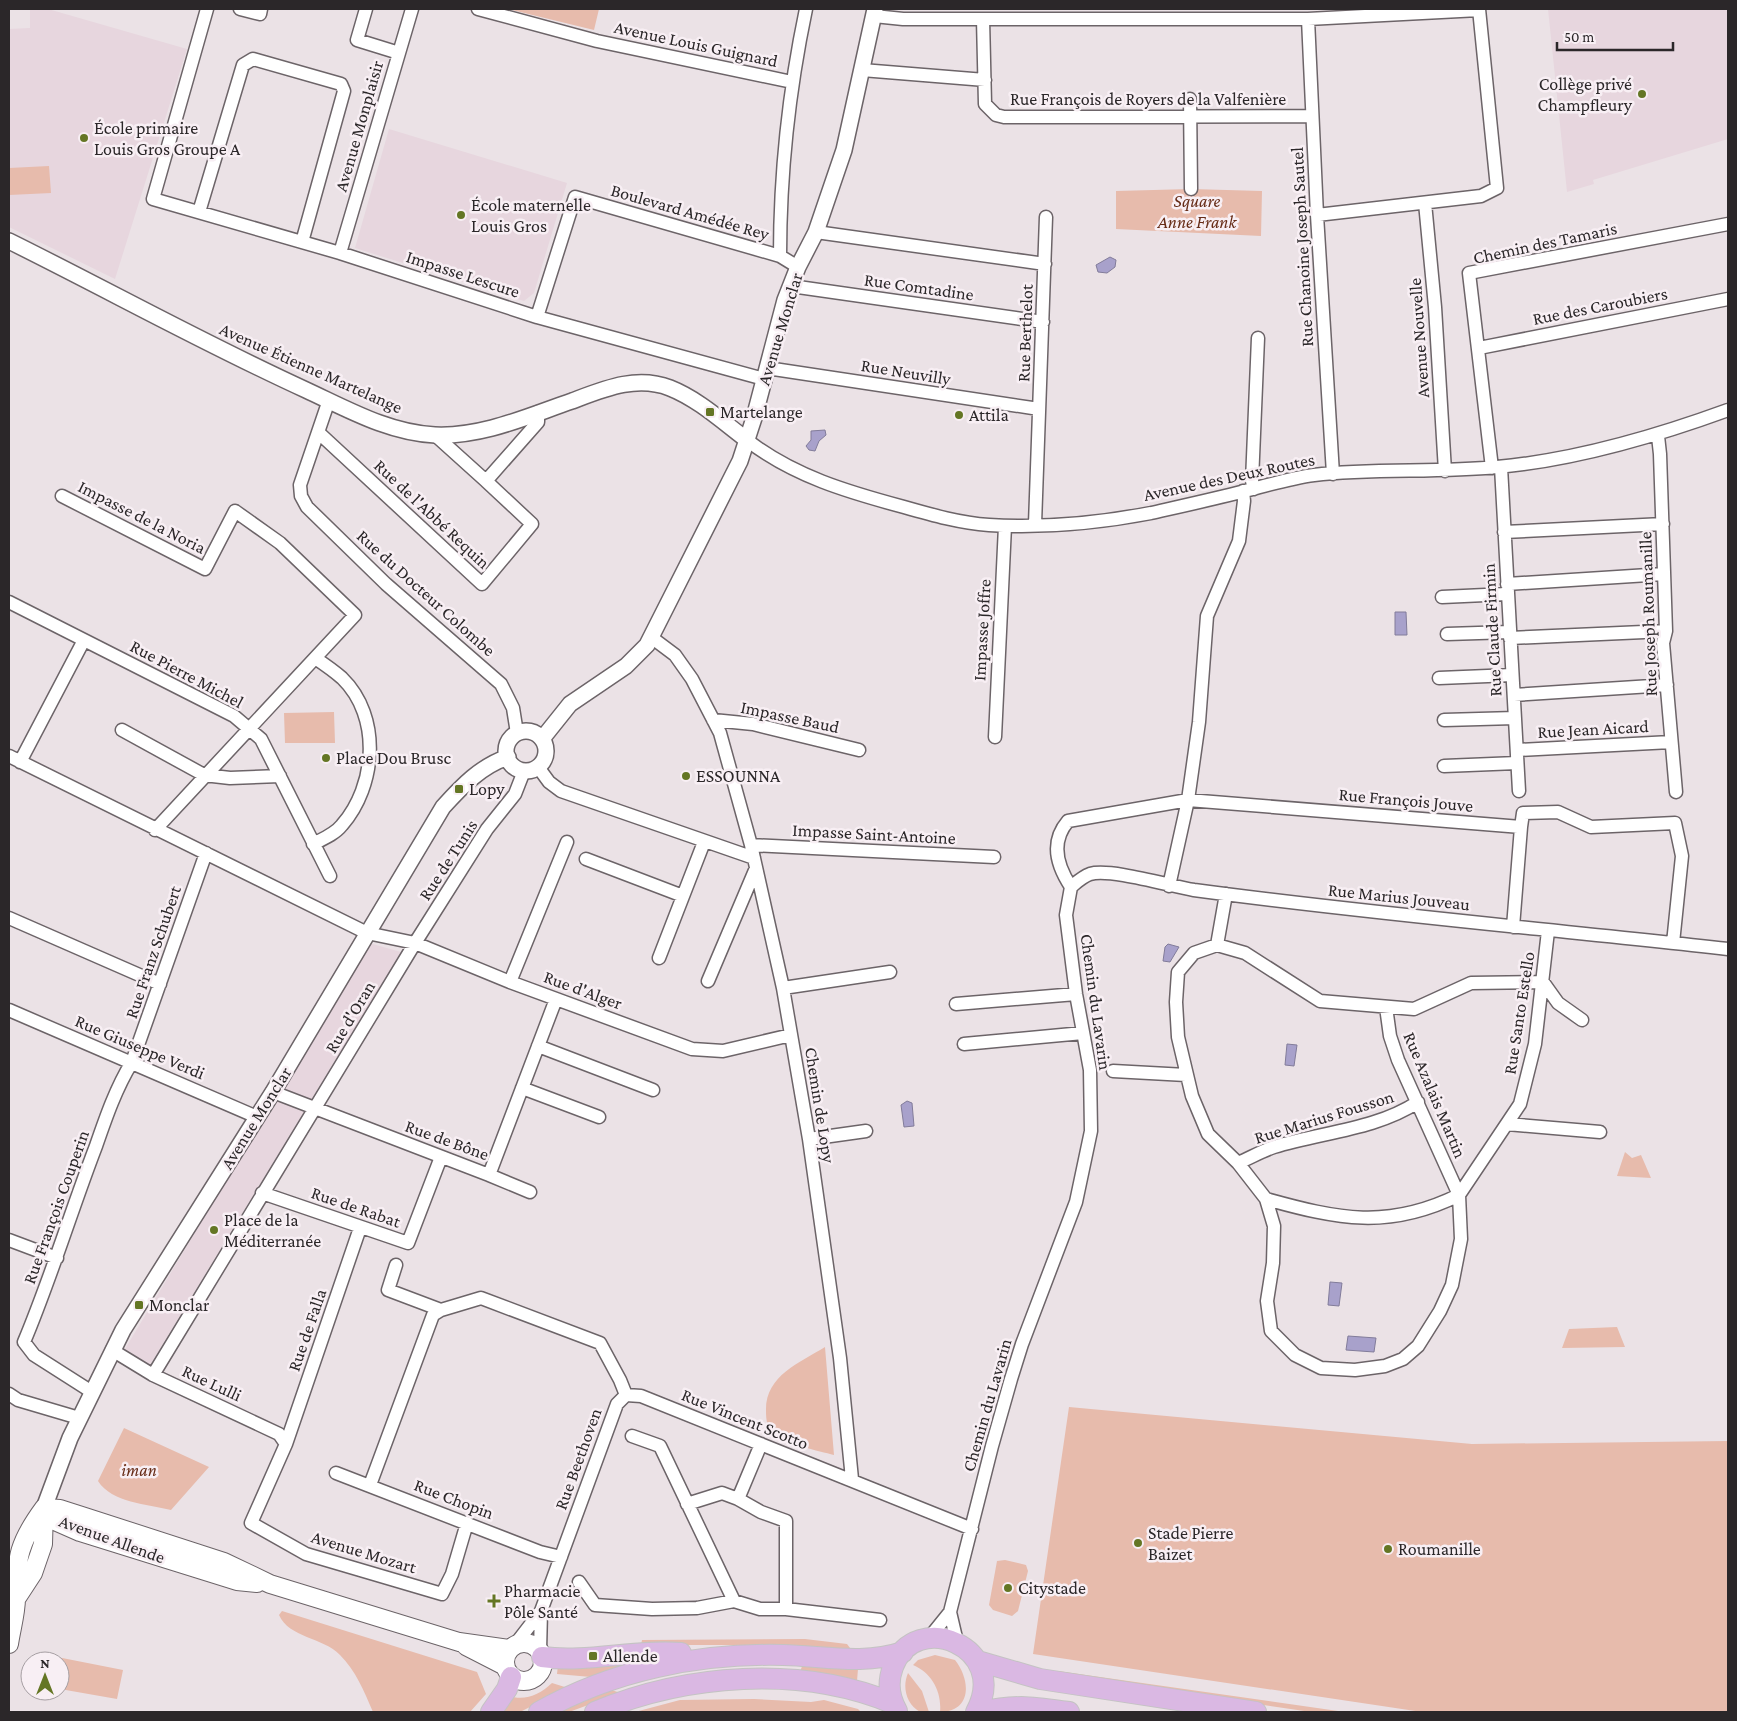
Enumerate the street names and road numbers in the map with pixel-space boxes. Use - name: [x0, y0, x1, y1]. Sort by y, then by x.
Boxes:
- street label: Avenue Louis Guignard: [612, 17, 780, 71]
- street label: Avenue Monplaisir: [331, 58, 387, 194]
- street label: Rue François de Royers de la Valfenière: [1010, 89, 1286, 109]
- street label: Rue Chanoine Joseph Sautel: [1287, 146, 1317, 347]
- street label: Boulevard Amédée Rey: [609, 180, 772, 244]
- street label: Chemin des Tamaris: [1471, 218, 1619, 268]
- street label: Impasse Lescure: [404, 246, 522, 302]
- street label: Rue Comtadine: [863, 269, 975, 305]
- street label: Avenue Monclar: [753, 270, 807, 388]
- street label: Avenue Nouvelle: [1405, 277, 1433, 399]
- street label: Rue Berthelot: [1013, 283, 1037, 382]
- street label: Rue des Caroubiers: [1531, 283, 1669, 329]
- street label: Avenue Étienne Martelange: [217, 319, 406, 417]
- street label: Rue Neuvilly: [860, 355, 953, 389]
- street label: Avenue des Deux Routes: [1142, 449, 1316, 505]
- street label: Rue de l'Abbé Requin: [370, 455, 494, 573]
- street label: Impasse de la Noria: [75, 476, 209, 558]
- street label: Rue du Docteur Colombe: [353, 526, 499, 660]
- street label: Rue Joseph Roumanille: [1635, 531, 1661, 697]
- street label: Rue Claude Firmin: [1479, 563, 1505, 697]
- street label: Impasse Joffre: [969, 578, 995, 681]
- street label: Rue Pierre Michel: [127, 636, 247, 712]
- street label: Impasse Baud: [739, 697, 842, 737]
- street label: Rue Jean Aicard: [1537, 716, 1650, 742]
- street label: Rue François Jouve: [1338, 784, 1474, 816]
- street label: Rue de Tunis: [415, 816, 481, 904]
- street label: Impasse Saint-Antoine: [792, 820, 956, 848]
- street label: Rue Marius Jouveau: [1327, 880, 1471, 914]
- street label: Rue Franz Schubert: [121, 882, 185, 1021]
- street label: Chemin du Lavarin: [1077, 933, 1116, 1072]
- street label: Rue Santo Estello: [1499, 950, 1539, 1076]
- street label: Rue d'Alger: [541, 967, 625, 1014]
- street label: Rue d'Oran: [321, 977, 379, 1057]
- street label: Rue Giuseppe Verdi: [72, 1011, 208, 1083]
- street label: Rue Azalais Martin: [1399, 1029, 1471, 1161]
- street label: Chemin de Lopy: [801, 1046, 839, 1165]
- street label: Avenue Monclar: [217, 1063, 296, 1173]
- street label: Rue Marius Fousson: [1252, 1086, 1396, 1148]
- street label: Rue de Bône: [402, 1116, 492, 1164]
- street label: Rue François Couperin: [19, 1127, 93, 1287]
- street label: Rue de Rabat: [309, 1182, 404, 1232]
- street label: Rue de Falla: [284, 1286, 330, 1374]
- street label: Chemin du Lavarin: [958, 1336, 1016, 1474]
- street label: Rue Lulli: [179, 1361, 245, 1406]
- street label: Rue Vincent Scotto: [679, 1384, 811, 1454]
- street label: Rue Beethoven: [550, 1405, 606, 1512]
- street label: Rue Chopin: [411, 1475, 497, 1523]
- street label: Avenue Allende: [56, 1511, 168, 1567]
- street label: Avenue Mozart: [309, 1527, 420, 1578]

